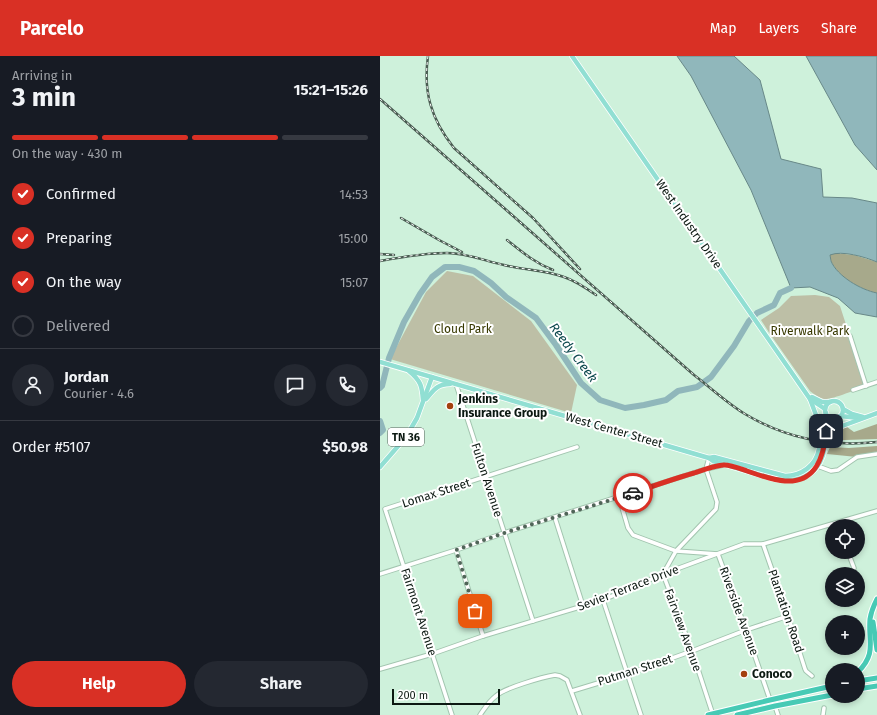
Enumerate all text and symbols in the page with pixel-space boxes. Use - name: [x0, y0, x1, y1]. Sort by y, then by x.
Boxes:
- text: Parcelo: [20, 17, 84, 40]
- text: Map: [710, 20, 736, 37]
- text: Layers: [758, 20, 799, 37]
- text: Share: [821, 20, 857, 37]
- text: Arriving in: [12, 68, 72, 83]
- text: 15:21–15:26: [293, 81, 368, 99]
- text: 3 min: [12, 82, 76, 113]
- text: On the way · 430 m: [12, 146, 122, 161]
- street label: West Industry Drive: [653, 177, 725, 271]
- icon: check: [12, 183, 34, 205]
- text: Confirmed: [46, 185, 116, 203]
- text: 14:53: [339, 187, 368, 202]
- icon: check: [12, 227, 34, 249]
- text: Preparing: [46, 229, 111, 247]
- text: 15:00: [338, 231, 368, 246]
- icon: check: [12, 271, 34, 293]
- text: On the way: [46, 273, 121, 291]
- text: 15:07: [340, 275, 368, 290]
- text: Delivered: [46, 317, 110, 335]
- water label: Reedy Creek: [546, 320, 601, 385]
- park label: Cloud Park: [434, 322, 493, 336]
- park label: Riverwalk Park: [771, 324, 850, 338]
- button: person: [12, 364, 54, 406]
- button: chat: [274, 364, 316, 406]
- button: phone: [326, 364, 368, 406]
- text: Jordan: [64, 368, 109, 386]
- text: Courier · 4.6: [64, 386, 134, 401]
- place label: Jenkins Insurance Group: [457, 392, 547, 420]
- marker: Jenkins Insurance Group: [445, 401, 455, 411]
- street label: West Center Street: [564, 409, 665, 451]
- pin: [809, 414, 843, 448]
- icon: home: [815, 420, 837, 442]
- road number: TN 36: [388, 428, 424, 446]
- text: Order #5107: [12, 438, 90, 456]
- text: $50.98: [323, 438, 368, 456]
- street label: Fulton Avenue: [468, 441, 506, 519]
- courier: [613, 473, 653, 513]
- street label: Lomax Street: [400, 475, 473, 511]
- icon: car: [622, 482, 644, 504]
- map controls: [825, 519, 865, 703]
- button: locate: [825, 519, 865, 559]
- street label: Sevier Terrace Drive: [575, 562, 681, 614]
- street label: Riverside Avenue: [716, 565, 762, 657]
- street label: Fairmont Avenue: [398, 566, 440, 658]
- street label: Plantation Road: [765, 567, 807, 655]
- button: layers: [825, 567, 865, 607]
- street label: Fairview Avenue: [662, 587, 704, 673]
- pin: [458, 594, 492, 628]
- icon: bag: [464, 600, 486, 622]
- button: +: [825, 615, 865, 655]
- street label: Putman Street: [596, 651, 675, 689]
- button: Help: [12, 661, 186, 707]
- button: Share: [194, 661, 368, 707]
- button: −: [825, 663, 865, 703]
- place label: Conoco: [752, 667, 792, 681]
- marker: Conoco: [739, 669, 749, 679]
- scale bar: [392, 687, 500, 706]
- text: 200 m: [398, 689, 428, 702]

